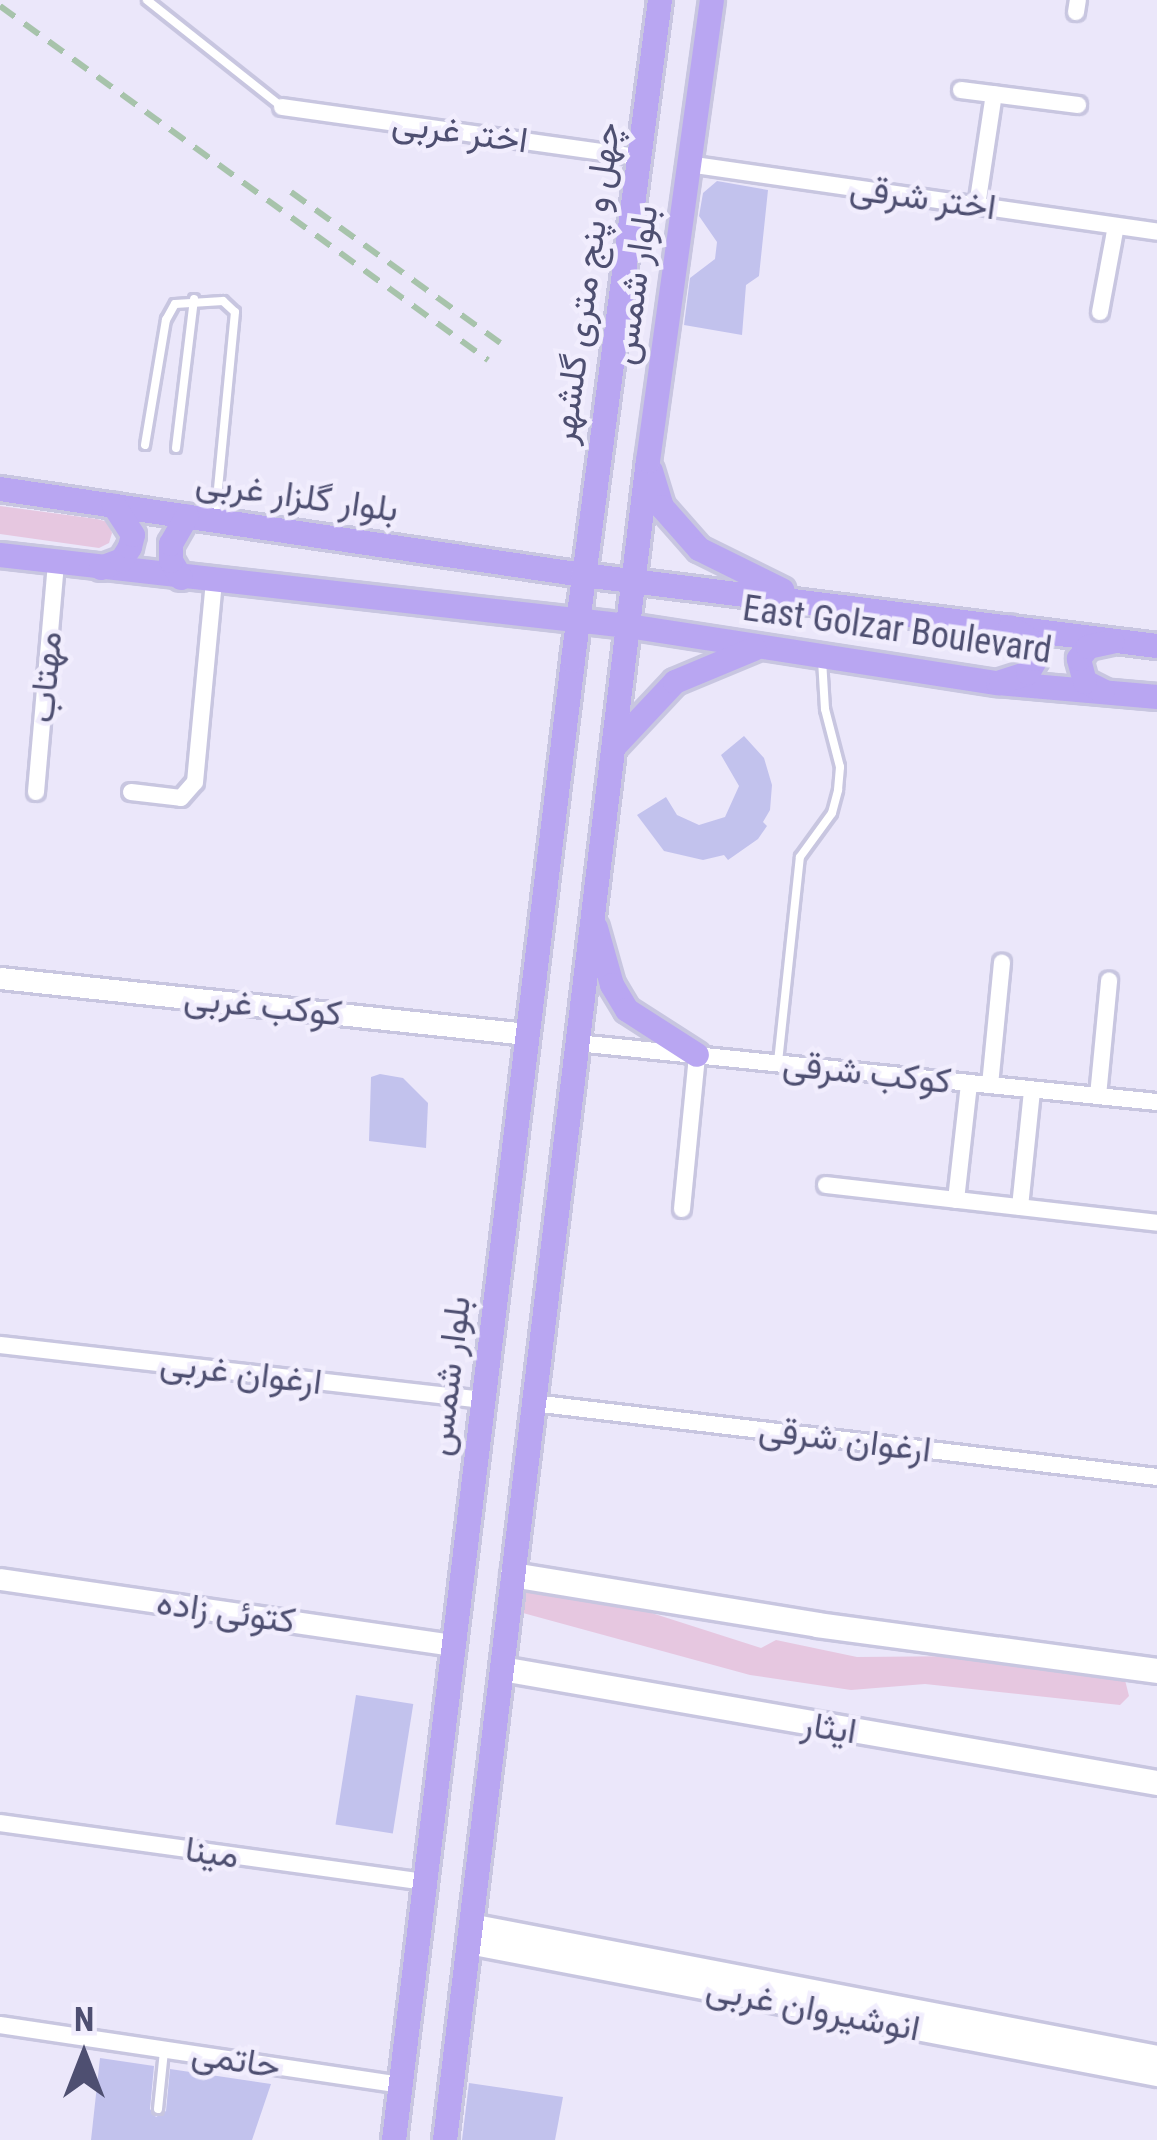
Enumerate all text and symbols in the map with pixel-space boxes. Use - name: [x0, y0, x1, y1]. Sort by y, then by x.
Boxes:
- street label: اختر غربی: [389, 101, 531, 163]
- street label: چهل و پنج متری گلشهر: [542, 119, 630, 447]
- street label: اختر شرقی: [847, 166, 999, 230]
- street label: بلوار شمس: [602, 202, 668, 368]
- street label: بلوار گلزار غربی: [193, 460, 401, 532]
- street label: East Golzar Boulevard: [740, 587, 1054, 673]
- street label: مهتاب: [20, 629, 72, 725]
- street label: کوکب غربی: [182, 976, 344, 1036]
- street label: کوکب شرقی: [781, 1043, 953, 1103]
- street label: بلوار شمس: [418, 1294, 480, 1458]
- street label: ارغوان غربی: [158, 1342, 324, 1404]
- street label: ارغوان شرقی: [756, 1408, 934, 1472]
- street label: کتوئی زاده: [154, 1581, 298, 1643]
- street label: ایثار: [798, 1702, 860, 1754]
- street label: مینا: [182, 1828, 242, 1878]
- street label: انوشیروان غربی: [702, 1967, 924, 2051]
- north arrow: [24, 1996, 144, 2116]
- text: N: [74, 2000, 94, 2039]
- street label: حاتمی: [189, 2032, 283, 2088]

